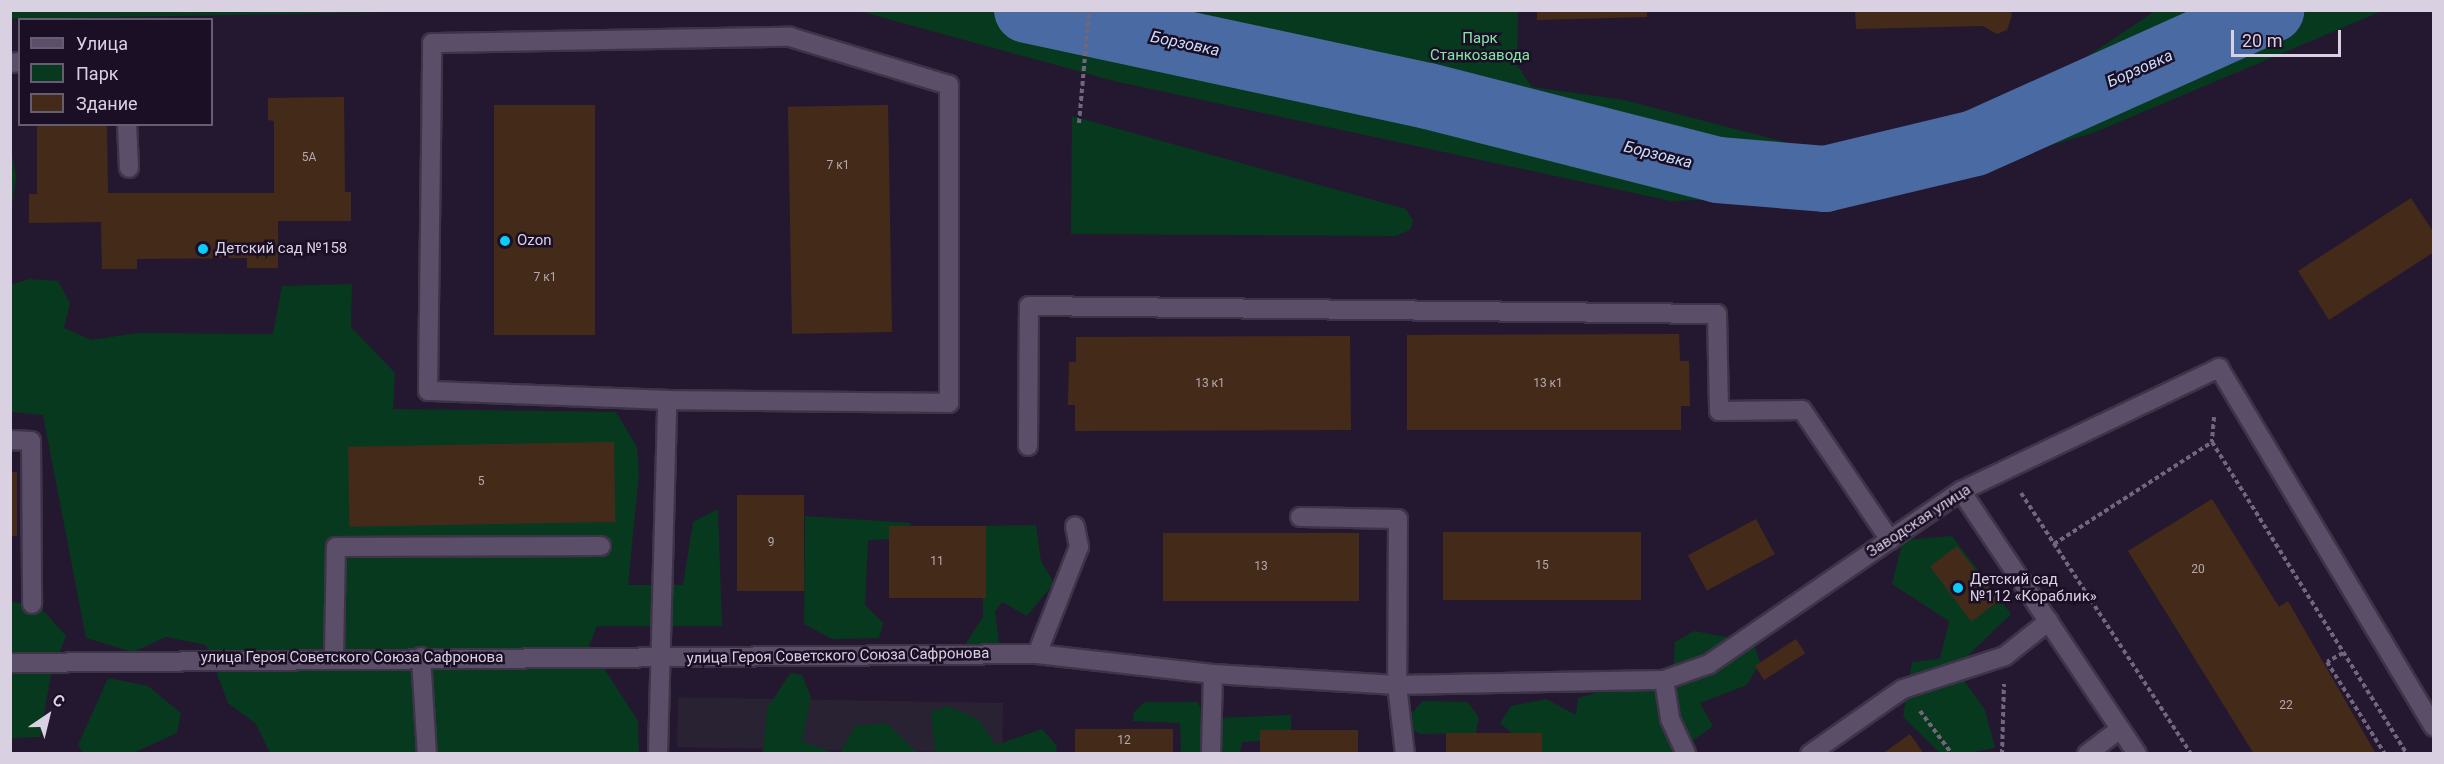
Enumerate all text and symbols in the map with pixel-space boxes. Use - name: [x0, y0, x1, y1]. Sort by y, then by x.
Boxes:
- legend: [18, 18, 213, 126]
- scale bar: [2234, 18, 2344, 56]
- water label: Борзовка: [1149, 27, 1221, 61]
- park label: Парк Станкозавода: [1430, 29, 1530, 64]
- text: 20 m: [2242, 30, 2282, 51]
- text: Улица: [76, 33, 128, 54]
- water label: Борзовка: [2104, 46, 2176, 92]
- text: Парк: [76, 63, 118, 84]
- text: Здание: [76, 93, 138, 114]
- water label: Борзовка: [1622, 137, 1694, 173]
- house number: 5А: [302, 151, 316, 165]
- house number: 7 к1: [827, 159, 849, 173]
- place label: Ozon: [517, 232, 551, 250]
- marker: Ozon: [498, 234, 512, 248]
- place label: Детский сад №158: [215, 240, 347, 258]
- marker: Детский сад №158: [196, 242, 210, 256]
- house number: 7 к1: [534, 271, 556, 285]
- house number: 13 к1: [1195, 377, 1225, 391]
- house number: 13 к1: [1533, 377, 1563, 391]
- house number: 5: [478, 475, 484, 489]
- street label: Заводская улица: [1864, 481, 1974, 561]
- house number: 9: [768, 536, 774, 550]
- house number: 11: [930, 555, 944, 569]
- house number: 15: [1535, 559, 1549, 573]
- house number: 13: [1254, 560, 1268, 574]
- house number: 20: [2191, 563, 2205, 577]
- place label: Детский сад №112 «Кораблик»: [1970, 570, 2097, 605]
- marker: Детский сад №112 «Кораблик»: [1951, 581, 1965, 595]
- street label: улица Героя Советского Союза Сафронова: [687, 644, 989, 668]
- street label: улица Героя Советского Союза Сафронова: [201, 649, 503, 667]
- north arrow: [18, 686, 78, 746]
- text: С: [49, 690, 68, 712]
- house number: 22: [2279, 699, 2293, 713]
- house number: 12: [1117, 734, 1131, 748]

